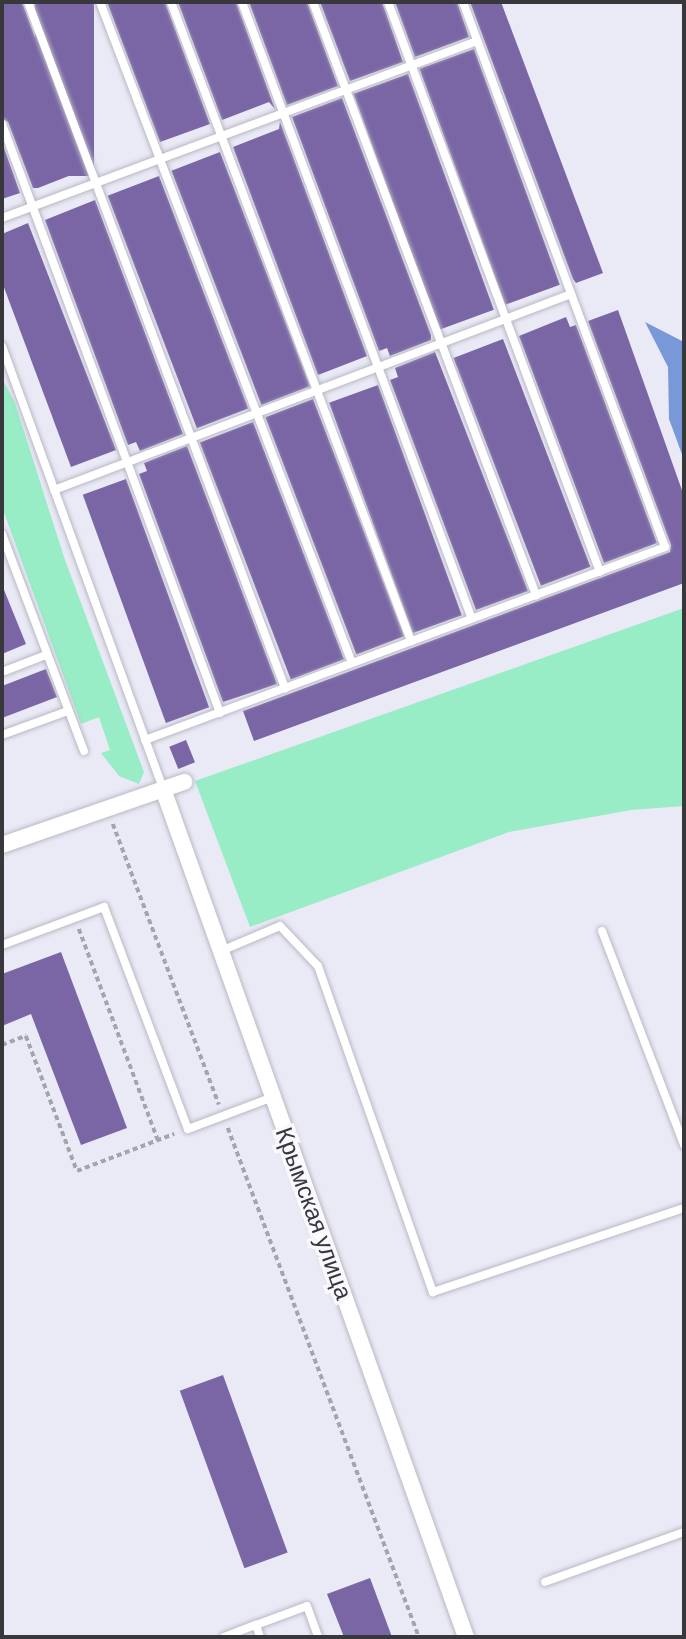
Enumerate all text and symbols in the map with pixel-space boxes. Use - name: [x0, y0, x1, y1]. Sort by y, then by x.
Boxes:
- street label: Крымская улица: [270, 1123, 360, 1303]

